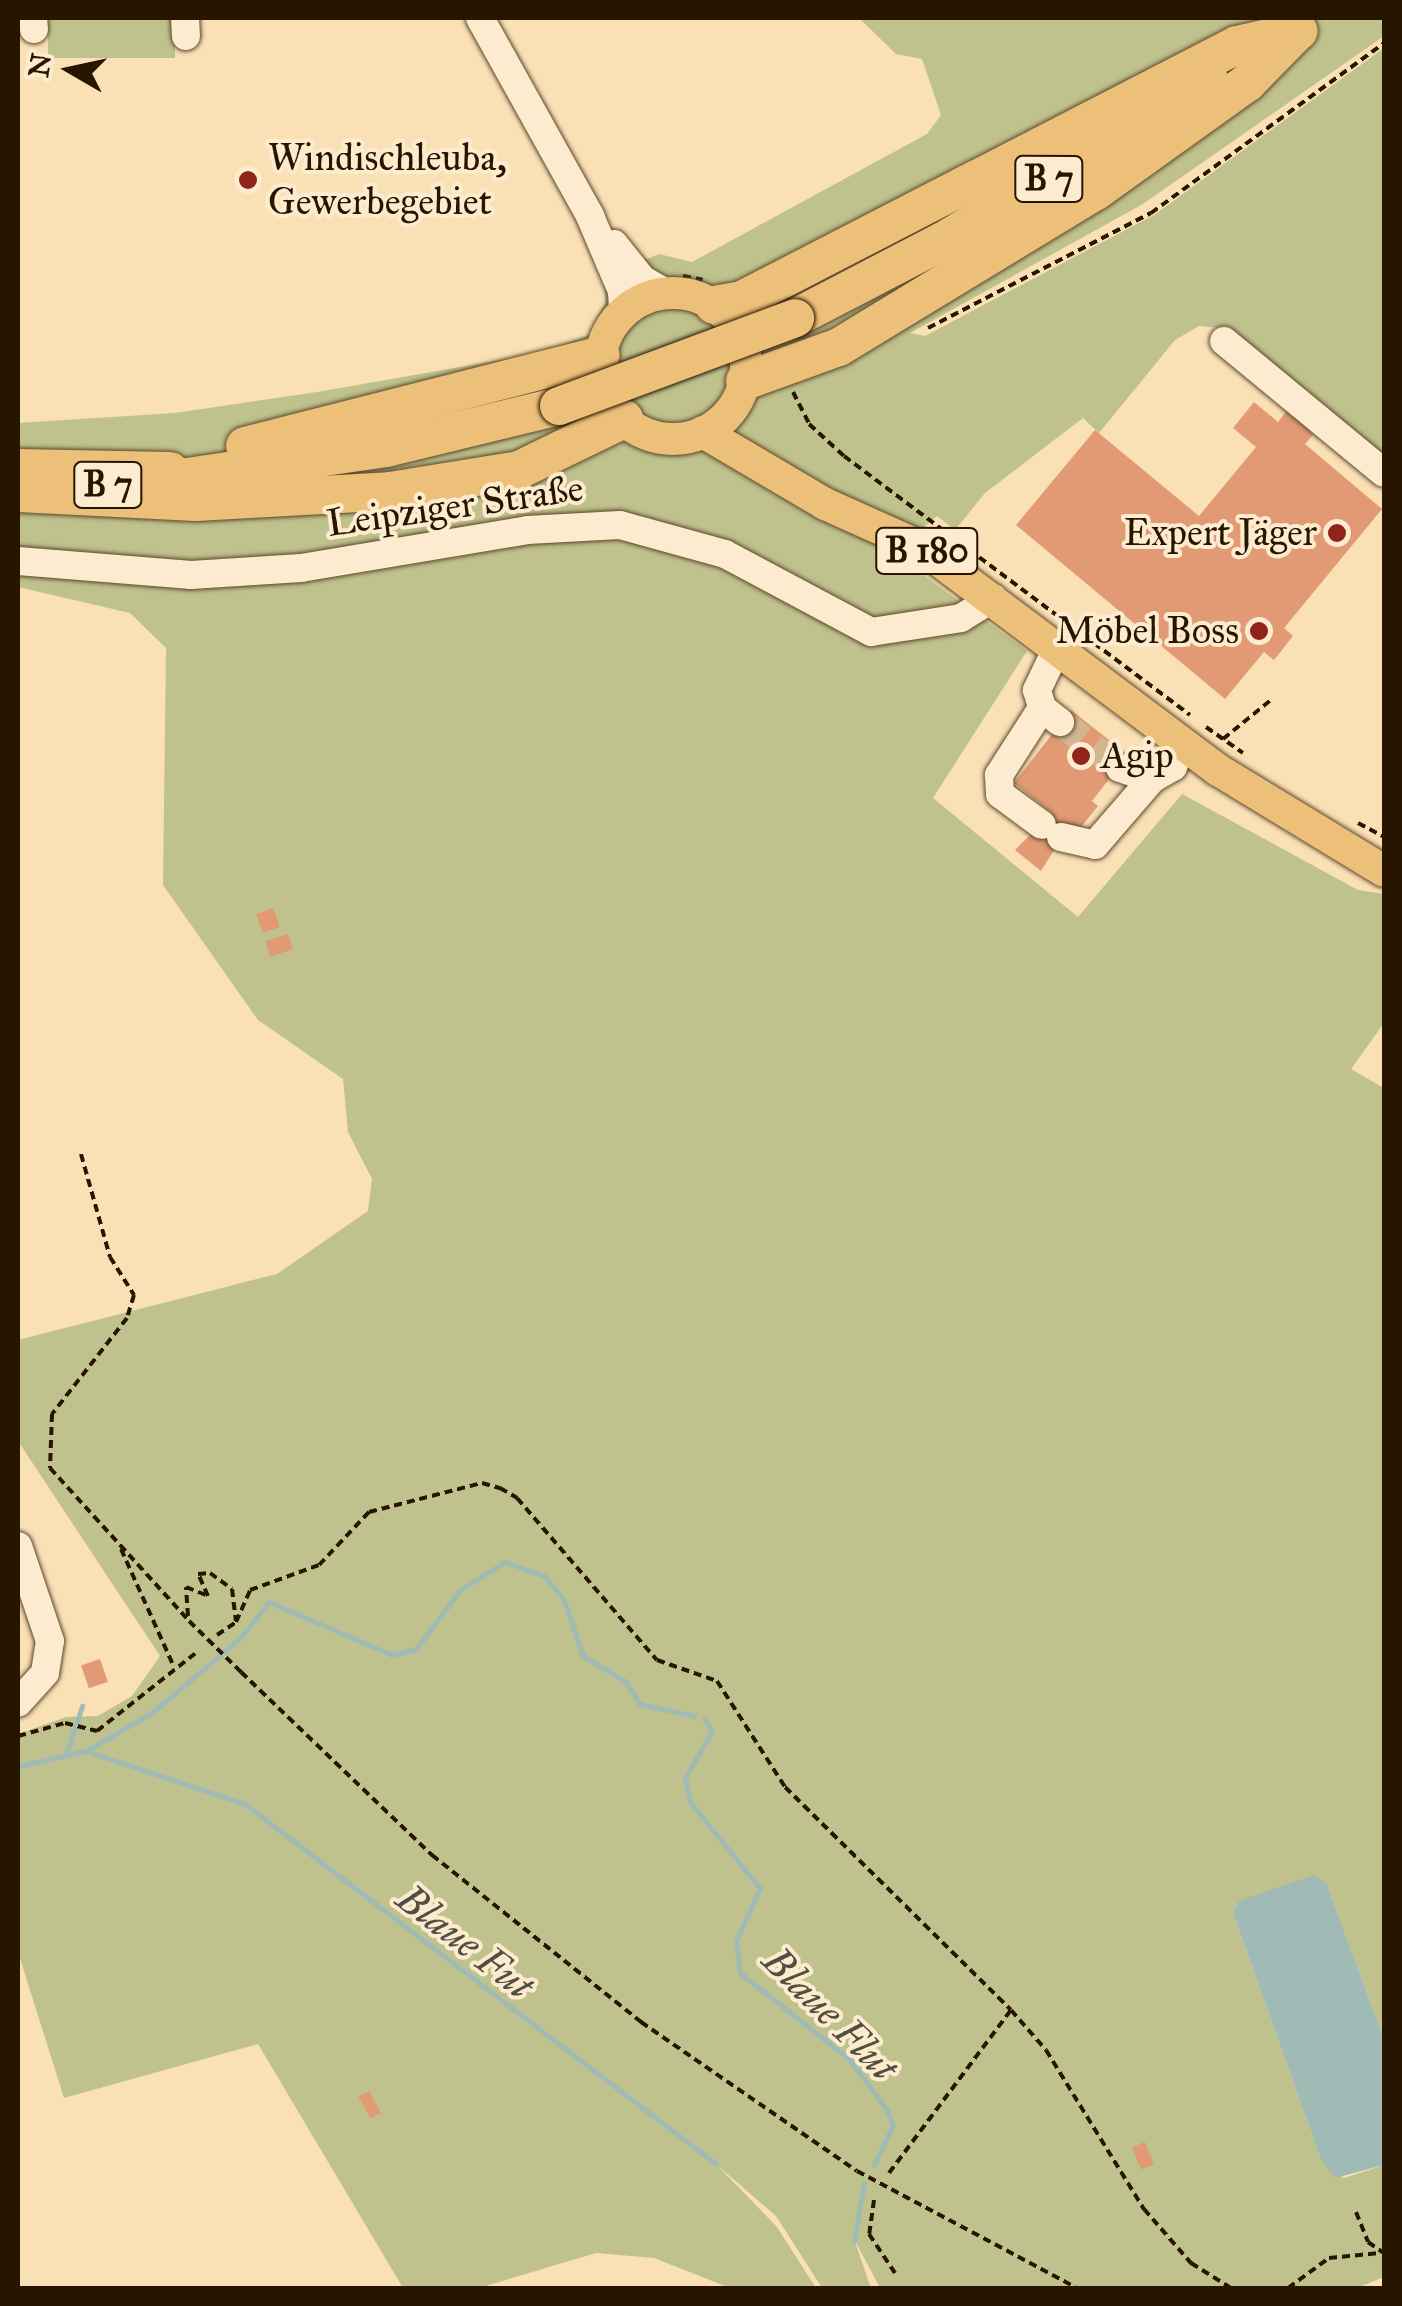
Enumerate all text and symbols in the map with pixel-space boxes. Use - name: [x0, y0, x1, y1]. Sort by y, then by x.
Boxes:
- north arrow: [20, 20, 120, 120]
- text: N: [21, 51, 59, 80]
- place label: Windischleuba, Gewerbegebiet: [268, 135, 507, 224]
- road number: B 7: [1014, 149, 1084, 209]
- marker: Windischleuba, Gewerbegebiet: [237, 169, 259, 191]
- road number: B 7: [73, 455, 143, 515]
- street label: Leipziger Straße: [324, 465, 586, 547]
- place label: Expert Jäger: [1124, 510, 1317, 556]
- road number: B 180: [874, 521, 980, 581]
- marker: Expert Jäger: [1326, 522, 1348, 544]
- place label: Möbel Boss: [1056, 608, 1239, 654]
- marker: Möbel Boss: [1248, 620, 1270, 642]
- place label: Agip: [1101, 733, 1174, 779]
- marker: Agip: [1070, 745, 1092, 767]
- water label: Blaue Fut: [388, 1874, 542, 2010]
- water label: Blaue Flut: [753, 1937, 907, 2091]

